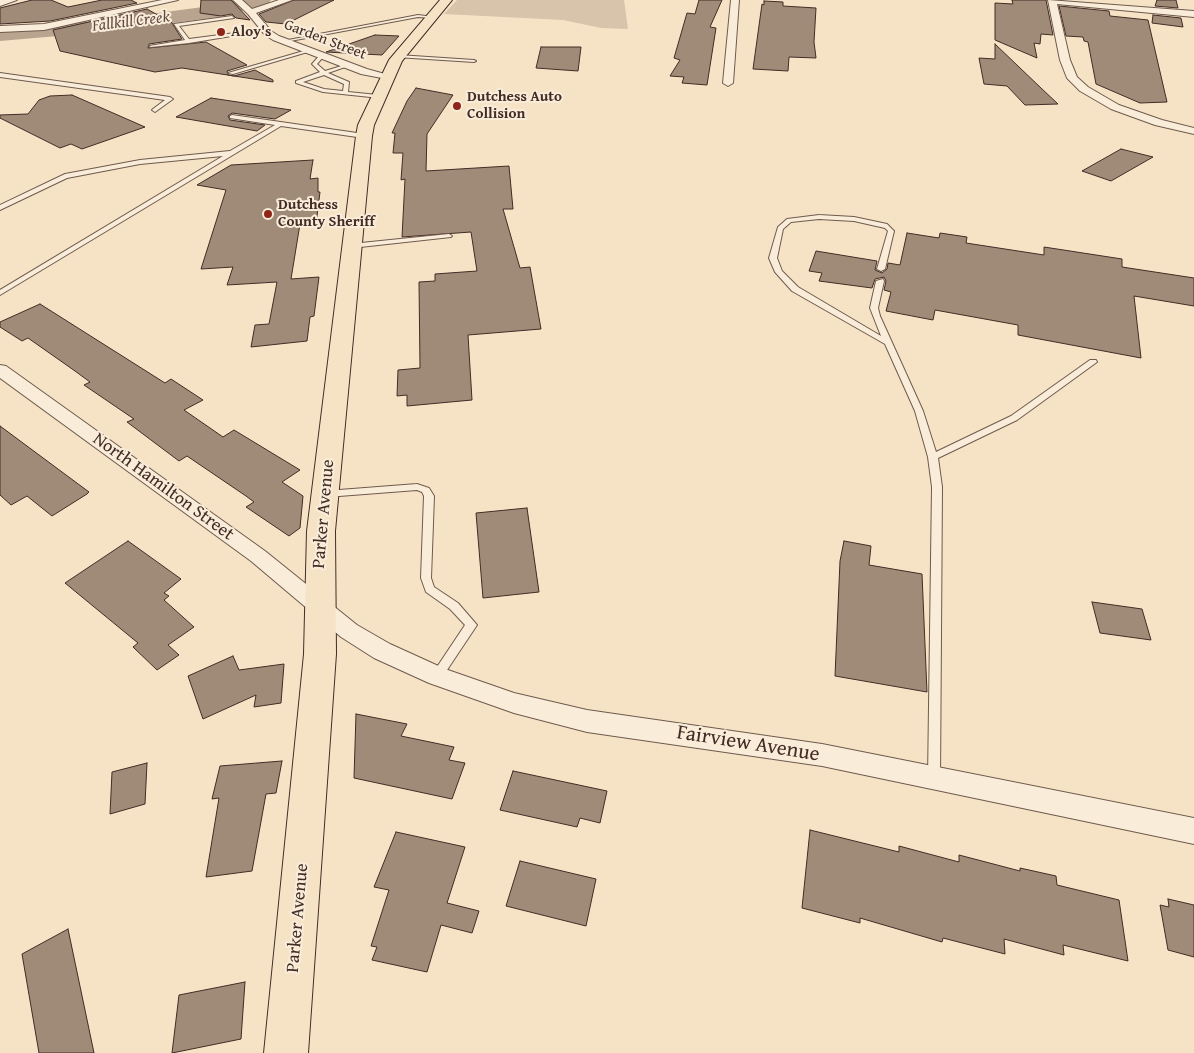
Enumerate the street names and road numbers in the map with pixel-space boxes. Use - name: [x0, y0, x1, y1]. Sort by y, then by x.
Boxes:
- street label: Garden Street: [281, 16, 369, 64]
- street label: North Hamilton Street: [88, 429, 238, 545]
- street label: Parker Avenue: [308, 459, 340, 569]
- street label: Fairview Avenue: [675, 720, 821, 768]
- street label: Parker Avenue: [282, 863, 314, 973]

